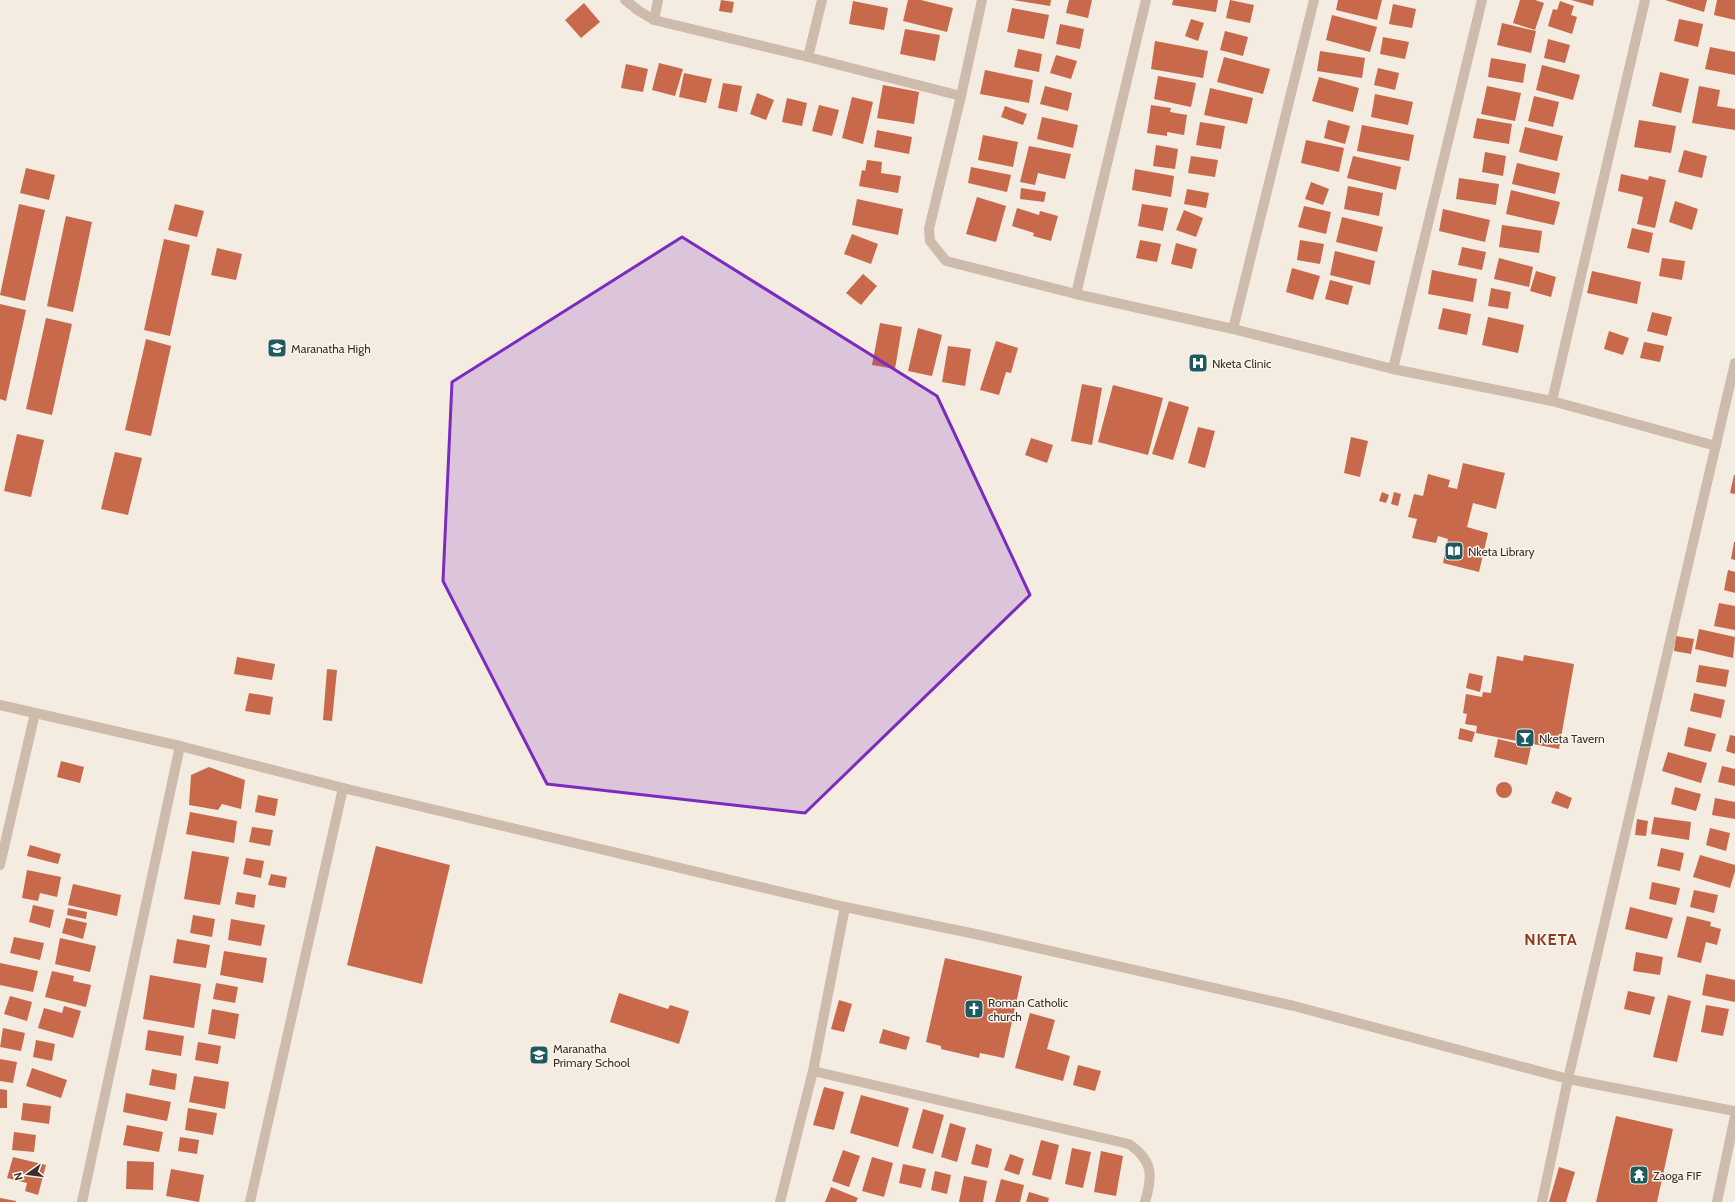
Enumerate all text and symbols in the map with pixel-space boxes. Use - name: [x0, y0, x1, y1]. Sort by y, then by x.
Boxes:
- school or university icon: Maranatha High: [266, 337, 288, 359]
- place label: Maranatha High: [291, 341, 371, 356]
- hospital icon: Nketa Clinic: [1187, 352, 1209, 374]
- place label: Nketa Clinic: [1212, 356, 1272, 371]
- library icon: Nketa Library: [1443, 540, 1465, 562]
- place label: Nketa Library: [1468, 544, 1535, 559]
- bar icon: Nketa Tavern: [1514, 727, 1536, 749]
- place label: Nketa Tavern: [1539, 731, 1605, 746]
- district label: NKETA: [1524, 930, 1578, 949]
- place label: Roman Catholic church: [988, 995, 1069, 1024]
- church icon: Roman Catholic church: [963, 998, 985, 1020]
- place label: Maranatha Primary School: [553, 1041, 630, 1070]
- school or university icon: Maranatha Primary School: [528, 1044, 550, 1066]
- north arrow: [8, 1154, 48, 1194]
- temple icon: Zaoga FIF: [1628, 1164, 1650, 1186]
- place label: Zaoga FIF: [1653, 1168, 1703, 1183]
- text: N: [11, 1171, 26, 1182]

